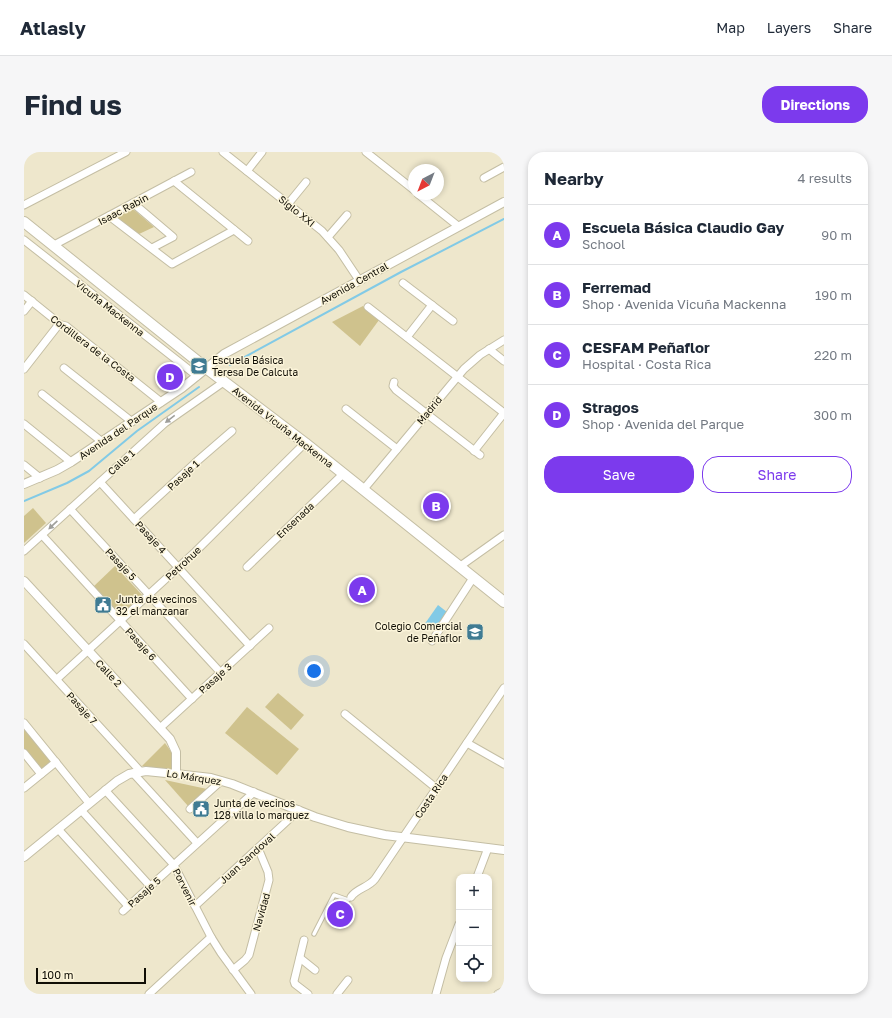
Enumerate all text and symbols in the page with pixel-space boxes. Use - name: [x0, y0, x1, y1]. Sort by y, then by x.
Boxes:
- text: Atlasly: [20, 16, 86, 39]
- text: Map: [716, 19, 745, 36]
- text: Layers: [767, 19, 811, 36]
- text: Share: [833, 19, 872, 36]
- button: Directions: [762, 86, 868, 123]
- text: Find us: [24, 88, 122, 121]
- north arrow: [408, 164, 444, 200]
- text: Nearby: [544, 168, 604, 189]
- text: 4 results: [798, 170, 852, 186]
- street label: Isaac Rabin: [96, 191, 150, 227]
- street label: Siglo XXI: [276, 193, 318, 229]
- text: Escuela Básica Claudio Gay: [582, 218, 784, 236]
- text: A: [552, 227, 562, 243]
- text: 90 m: [821, 227, 852, 243]
- text: School: [582, 236, 625, 252]
- street label: Avenida Central: [318, 259, 390, 307]
- street label: Vicuña Mackenna: [73, 277, 147, 339]
- text: Ferremad: [582, 278, 651, 296]
- text: B: [552, 287, 562, 303]
- text: 190 m: [815, 287, 852, 303]
- text: Shop · Avenida Vicuña Mackenna: [582, 296, 786, 312]
- street label: Cordillera de la Costa: [48, 312, 138, 384]
- text: CESFAM Peñaflor: [582, 338, 710, 356]
- text: C: [552, 347, 562, 363]
- text: 220 m: [814, 347, 852, 363]
- place label: Escuela Básica Teresa De Calcuta: [212, 354, 298, 378]
- school or university icon: Escuela Básica Teresa De Calcuta: [189, 356, 209, 376]
- text: Hospital · Costa Rica: [582, 356, 711, 372]
- pin: D: [157, 362, 183, 392]
- street label: Avenida Vicuña Mackenna: [230, 384, 336, 470]
- street label: Madrid: [414, 393, 444, 427]
- text: Stragos: [582, 398, 639, 416]
- street label: Avenida del Parque: [77, 400, 160, 462]
- text: D: [552, 407, 562, 423]
- text: 300 m: [814, 407, 852, 423]
- one-way arrow: [165, 415, 176, 423]
- text: Shop · Avenida del Parque: [582, 416, 744, 432]
- street label: Calle 1: [105, 447, 137, 477]
- button: Save: [544, 456, 694, 493]
- button: Share: [702, 456, 852, 493]
- street label: Pasaje 1: [165, 457, 201, 493]
- pin: B: [423, 491, 449, 521]
- street label: Ensenada: [274, 500, 316, 540]
- street label: Pasaje 4: [133, 518, 169, 556]
- one-way arrow: [48, 520, 58, 529]
- street label: Petrohue: [163, 543, 203, 582]
- street label: Pasaje 5: [103, 545, 139, 583]
- pin: A: [349, 575, 375, 605]
- place label: Junta de vecinos 32 el manzanar: [116, 593, 197, 617]
- public building icon: Junta de vecinos 32 el manzanar: [93, 595, 113, 615]
- place label: Colegio Comercial de Peñaflor: [375, 620, 462, 644]
- school or university icon: Colegio Comercial de Peñaflor: [465, 622, 485, 642]
- street label: Pasaje 6: [123, 625, 159, 663]
- street label: Calle 2: [93, 657, 125, 689]
- street label: Pasaje 3: [196, 660, 234, 696]
- your location: [304, 661, 324, 681]
- street label: Pasaje 7: [64, 689, 100, 727]
- street label: Lo Márquez: [166, 767, 222, 787]
- street label: Costa Rica: [412, 772, 450, 820]
- place label: Junta de vecinos 128 villa lo marquez: [214, 797, 309, 821]
- public building icon: Junta de vecinos 128 villa lo marquez: [191, 799, 211, 819]
- street label: Juan Sandoval: [217, 830, 277, 886]
- street label: Porvenir: [170, 866, 200, 908]
- street label: Pasaje 5: [125, 874, 163, 910]
- map controls: [456, 874, 492, 982]
- button: +: [456, 874, 492, 910]
- street label: Navidad: [250, 891, 272, 933]
- pin: C: [327, 899, 353, 929]
- button: −: [456, 910, 492, 946]
- button: locate: [456, 946, 492, 982]
- scale bar: [36, 966, 146, 985]
- text: 100 m: [42, 968, 73, 981]

